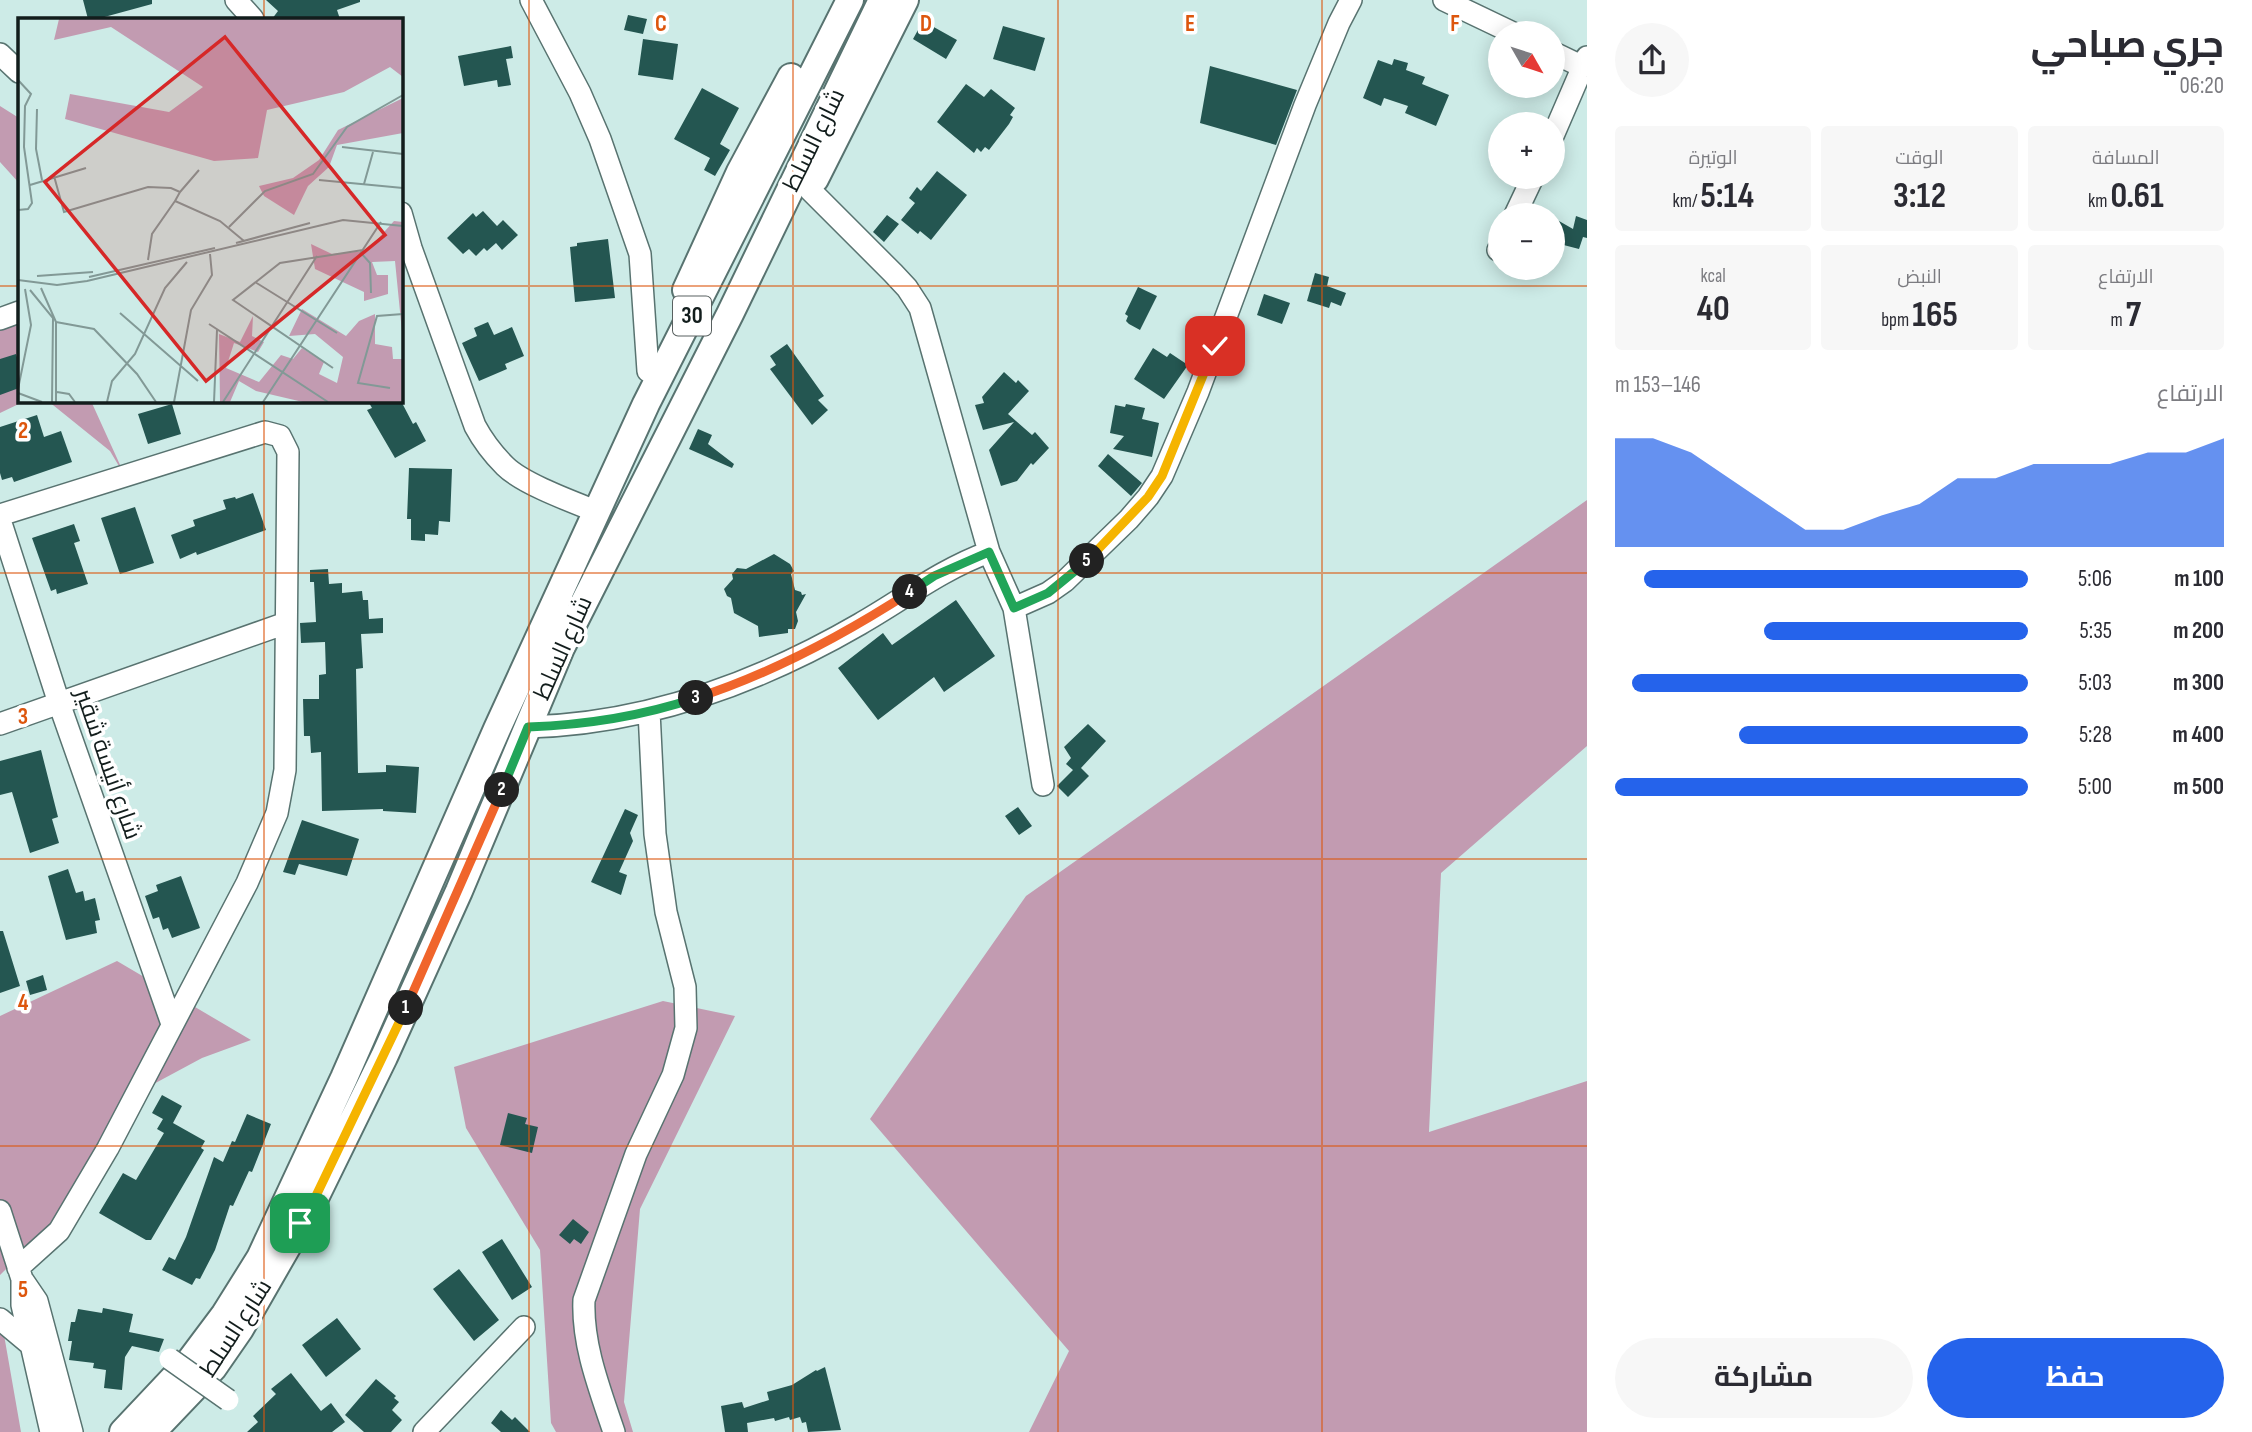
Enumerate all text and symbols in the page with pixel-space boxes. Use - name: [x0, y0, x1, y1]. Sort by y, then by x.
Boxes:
- text: C: [655, 10, 667, 38]
- text: D: [920, 10, 932, 38]
- text: E: [1185, 10, 1195, 38]
- text: F: [1450, 10, 1460, 38]
- inset map: [18, 18, 402, 402]
- north arrow: [1488, 21, 1564, 98]
- map controls: [1488, 21, 1565, 280]
- button: share: [1615, 23, 1689, 97]
- text: جري صباحي: [2031, 23, 2224, 68]
- text: 06:20: [2180, 72, 2224, 100]
- street label: شارع السلط: [777, 84, 852, 196]
- button: +: [1488, 112, 1565, 189]
- text: الوتيرة: [1689, 147, 1738, 170]
- text: الوقت: [1895, 147, 1944, 170]
- text: المسافة: [2092, 147, 2160, 170]
- text: 5:14: [1700, 175, 1754, 218]
- text: 3:12: [1893, 175, 1946, 218]
- text: 0.61: [2110, 175, 2164, 218]
- text: /km: [1672, 190, 1700, 213]
- text: km: [2088, 190, 2110, 213]
- button: −: [1488, 203, 1565, 280]
- text: kcal: [1701, 265, 1726, 288]
- text: النبض: [1897, 266, 1942, 289]
- text: الارتفاع: [2098, 266, 2154, 289]
- text: 40: [1697, 288, 1730, 331]
- text: 165: [1912, 294, 1958, 337]
- text: 7: [2126, 294, 2141, 337]
- road number: 30: [673, 296, 711, 336]
- text: bpm: [1881, 309, 1912, 332]
- text: m: [2111, 309, 2126, 332]
- pin: [1185, 316, 1245, 376]
- icon: check: [1196, 327, 1234, 365]
- text: 146–153 m: [1615, 371, 1701, 399]
- text: الارتفاع: [2157, 380, 2224, 408]
- text: 2: [18, 417, 28, 445]
- pin: 5: [1070, 544, 1104, 578]
- text: 5: [1082, 549, 1091, 572]
- text: 5:06: [2078, 565, 2112, 593]
- text: 100 m: [2174, 565, 2224, 593]
- pin: 4: [892, 574, 928, 610]
- text: 4: [905, 580, 914, 603]
- street label: شارع السلط: [527, 592, 600, 705]
- text: 5:35: [2080, 617, 2112, 645]
- text: 200 m: [2173, 617, 2224, 645]
- text: 5:03: [2079, 669, 2112, 697]
- text: 300 m: [2173, 669, 2224, 697]
- pin: 3: [678, 680, 714, 716]
- street label: شارع أنيسة شقير: [67, 682, 149, 844]
- text: 3: [691, 686, 700, 709]
- text: 3: [18, 703, 28, 731]
- text: 5:28: [2079, 721, 2112, 749]
- text: 400 m: [2173, 721, 2224, 749]
- pin: 2: [484, 772, 520, 808]
- text: 5:00: [2078, 773, 2112, 801]
- text: 500 m: [2173, 773, 2224, 801]
- text: 2: [497, 778, 506, 801]
- text: 4: [18, 989, 29, 1017]
- pin: 1: [388, 990, 424, 1026]
- text: 1: [402, 996, 409, 1019]
- pin: [270, 1193, 330, 1253]
- icon: arrive: [281, 1204, 319, 1242]
- street label: شارع السلط: [194, 1274, 279, 1383]
- text: 5: [18, 1276, 28, 1304]
- button: مشاركة: [1615, 1338, 1913, 1418]
- button: حفظ: [1927, 1338, 2224, 1418]

